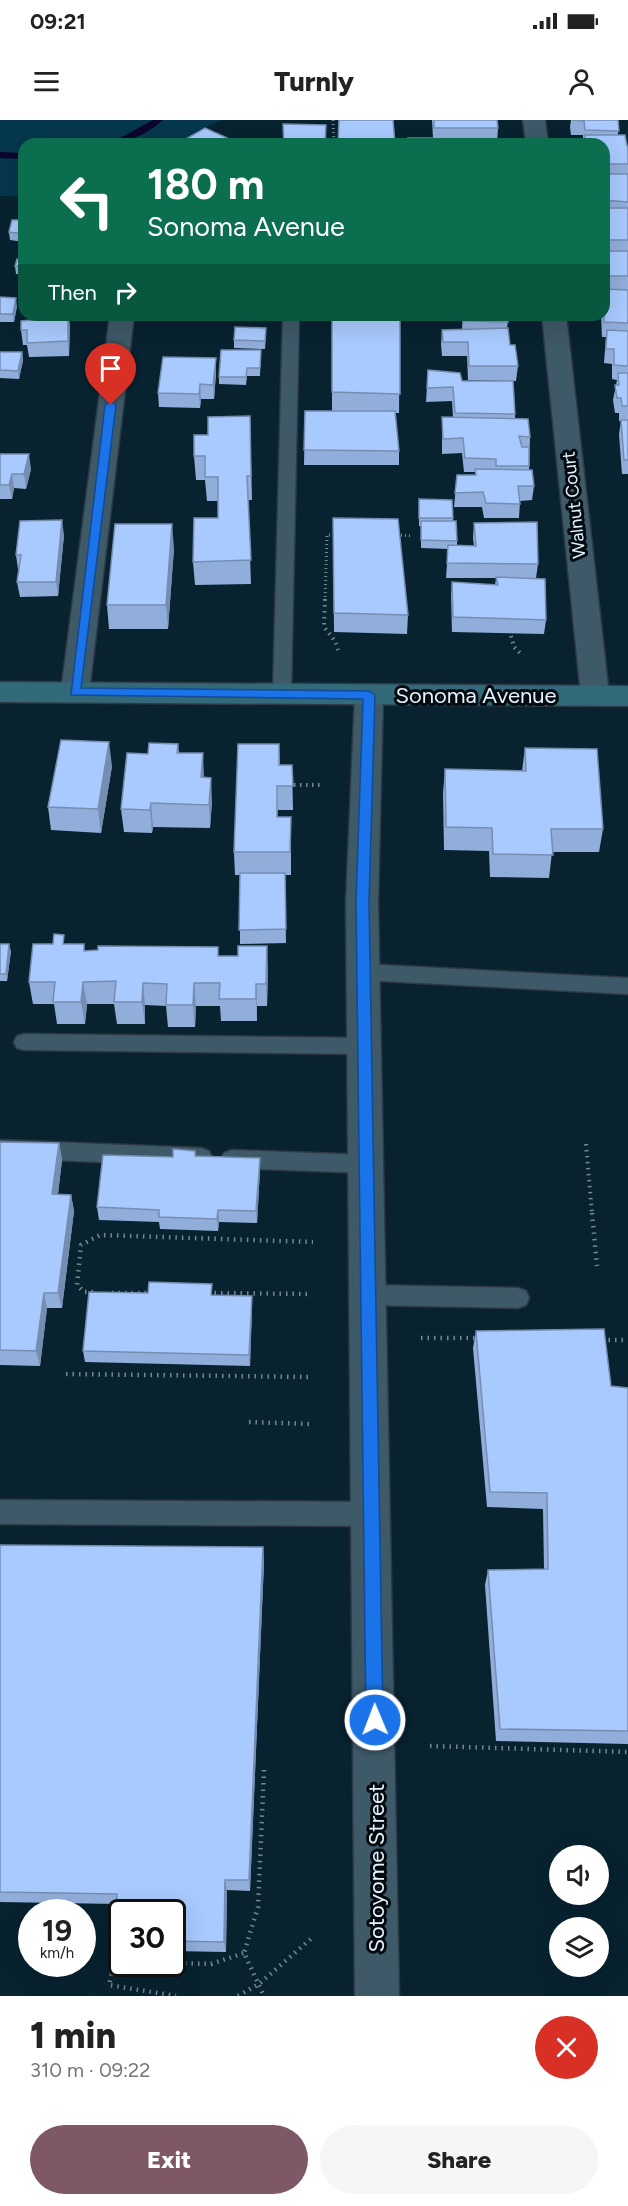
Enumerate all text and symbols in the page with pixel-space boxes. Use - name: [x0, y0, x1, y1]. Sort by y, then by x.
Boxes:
- text: 09:21: [30, 8, 86, 35]
- icon: menu: [30, 65, 63, 98]
- text: Turnly: [274, 65, 354, 98]
- icon: person: [565, 65, 598, 98]
- text: 180 m: [147, 159, 264, 210]
- icon: left: [48, 162, 126, 240]
- text: Sonoma Avenue: [147, 210, 345, 243]
- icon: right: [109, 276, 142, 309]
- text: Then: [48, 279, 97, 306]
- pin: [85, 343, 136, 405]
- icon: arrive: [94, 352, 127, 385]
- street label: Walnut Court: [557, 450, 591, 560]
- street label: Sonoma Avenue: [395, 682, 557, 709]
- position arrow: [343, 1688, 407, 1752]
- street label: Sotoyome Street: [363, 1784, 390, 1952]
- map controls: [549, 1845, 609, 1977]
- button: sound: [549, 1845, 609, 1905]
- speed limit sign: 30: [108, 1899, 186, 1977]
- text: 19: [42, 1912, 72, 1949]
- button: layers: [549, 1917, 609, 1977]
- text: km/h: [40, 1944, 74, 1962]
- text: 1 min: [30, 2014, 116, 2057]
- button: close: [535, 2016, 598, 2079]
- text: 310 m · 09:22: [30, 2058, 150, 2082]
- button: Exit: [30, 2125, 308, 2194]
- button: Share: [320, 2125, 598, 2194]

